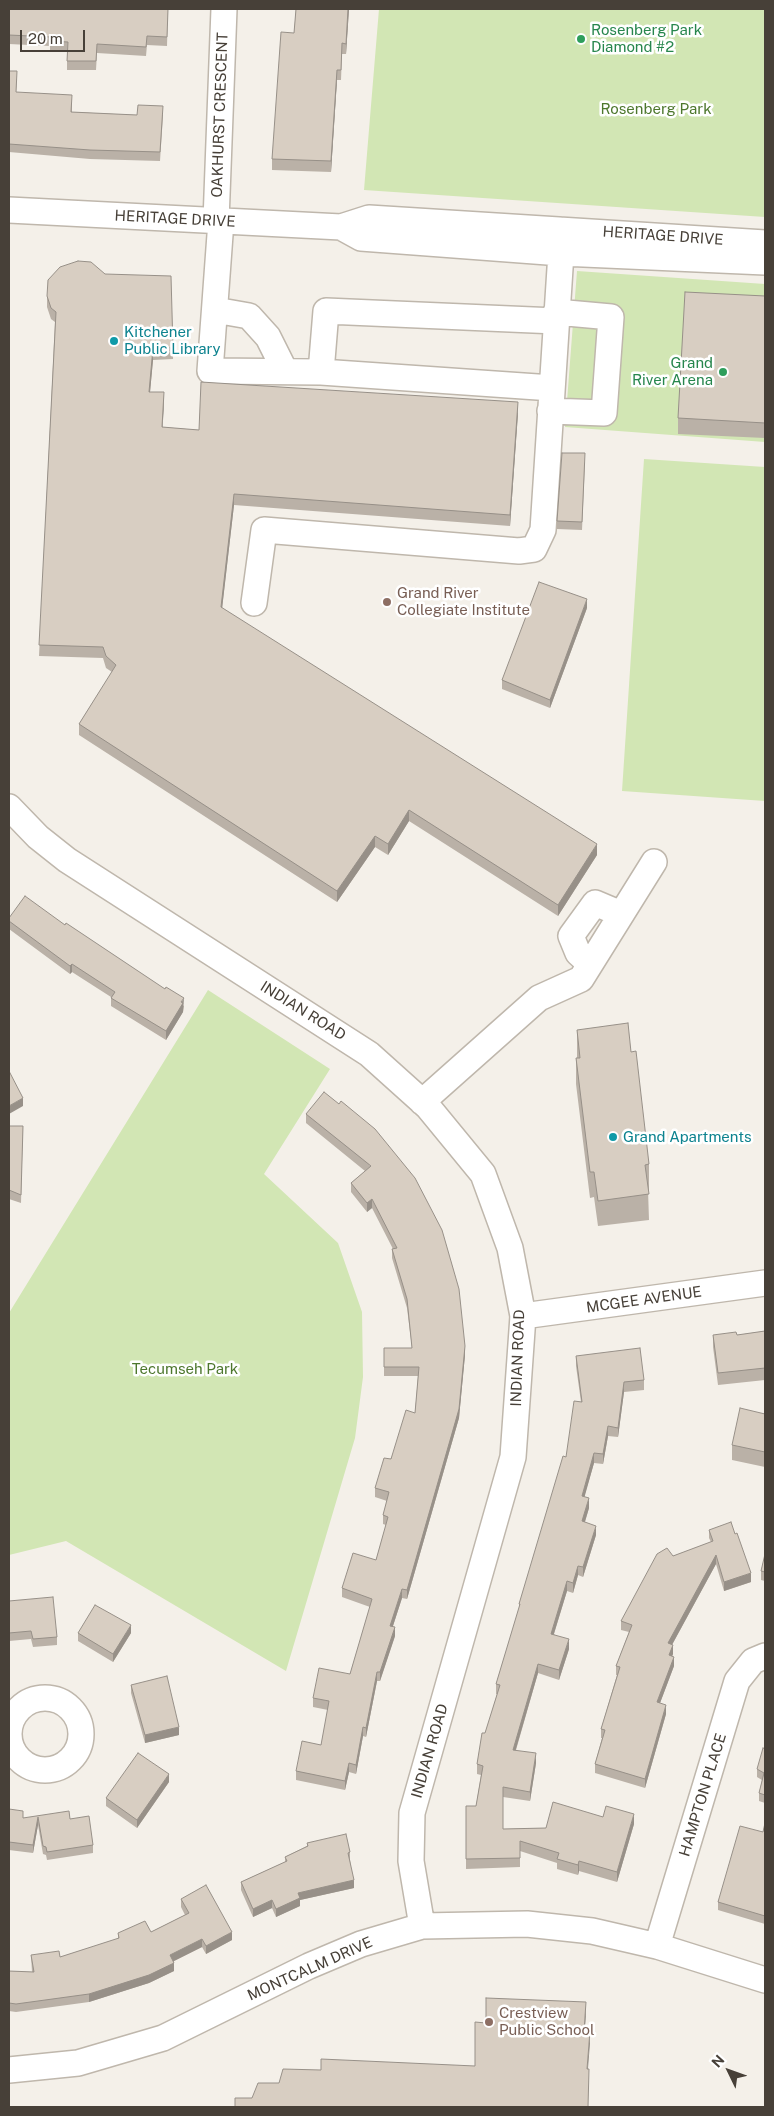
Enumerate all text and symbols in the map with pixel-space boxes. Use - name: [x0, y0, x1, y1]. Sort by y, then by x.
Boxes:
- scale bar: [22, 20, 88, 52]
- place label: Rosenberg Park Diamond #2: [591, 21, 702, 56]
- text: 20 m: [28, 30, 63, 47]
- street label: OAKHURST CRESCENT: [208, 32, 232, 198]
- marker: Rosenberg Park Diamond #2: [575, 33, 587, 45]
- park label: Rosenberg Park: [600, 100, 712, 118]
- street label: HERITAGE DRIVE: [114, 207, 236, 231]
- street label: HERITAGE DRIVE: [602, 223, 724, 249]
- place label: Kitchener Public Library: [124, 323, 221, 358]
- marker: Kitchener Public Library: [108, 335, 120, 347]
- place label: Grand River Arena: [632, 354, 713, 389]
- marker: Grand River Arena: [717, 366, 729, 378]
- place label: Grand River Collegiate Institute: [397, 584, 530, 619]
- marker: Grand River Collegiate Institute: [381, 596, 393, 608]
- street label: INDIAN ROAD: [257, 978, 349, 1044]
- place label: Grand Apartments: [623, 1128, 752, 1146]
- marker: Grand Apartments: [607, 1131, 619, 1143]
- street label: MCGEE AVENUE: [585, 1283, 703, 1317]
- street label: INDIAN ROAD: [507, 1309, 529, 1407]
- park label: Tecumseh Park: [132, 1360, 238, 1378]
- street label: INDIAN ROAD: [408, 1702, 452, 1800]
- street label: HAMPTON PLACE: [676, 1731, 730, 1859]
- street label: MONTCALM DRIVE: [245, 1933, 375, 2005]
- place label: Crestview Public School: [499, 2004, 594, 2039]
- marker: Crestview Public School: [483, 2016, 495, 2028]
- north arrow: [704, 2046, 754, 2096]
- text: N: [708, 2052, 727, 2070]

